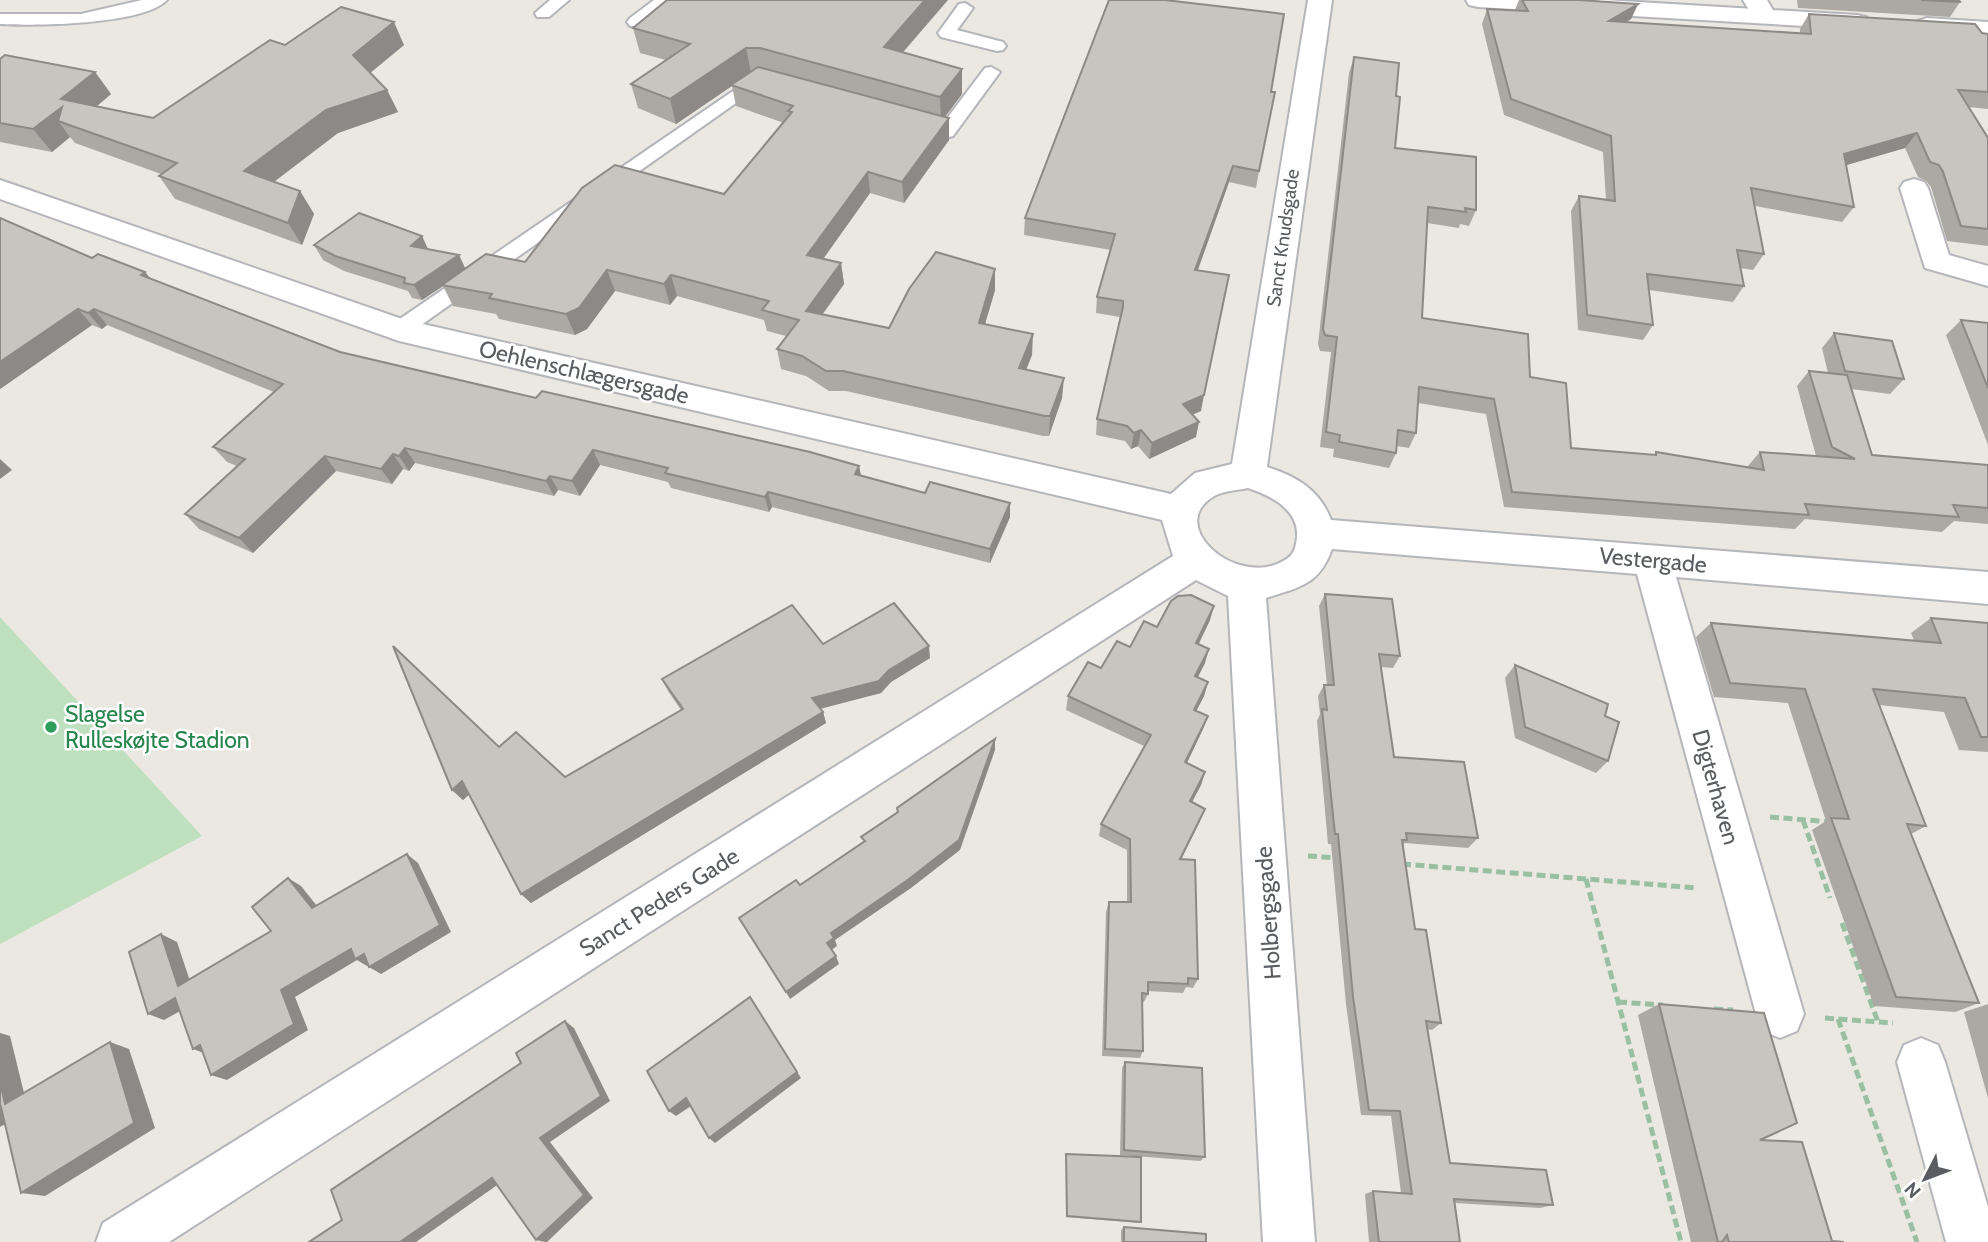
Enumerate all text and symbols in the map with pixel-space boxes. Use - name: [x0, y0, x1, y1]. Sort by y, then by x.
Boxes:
- street label: Sanct Knudsgade: [1262, 167, 1304, 308]
- street label: Oehlenschlægersgade: [476, 334, 692, 410]
- street label: Vestergade: [1598, 541, 1708, 579]
- place label: Slagelse Rulleskøjte Stadion: [65, 700, 250, 754]
- marker: Slagelse Rulleskøjte Stadion: [43, 719, 59, 735]
- street label: Digterhaven: [1686, 726, 1746, 848]
- street label: Sanct Peders Gade: [574, 842, 744, 962]
- street label: Holbergsgade: [1249, 845, 1287, 981]
- north arrow: [1890, 1144, 1960, 1214]
- text: N: [1900, 1177, 1926, 1203]

